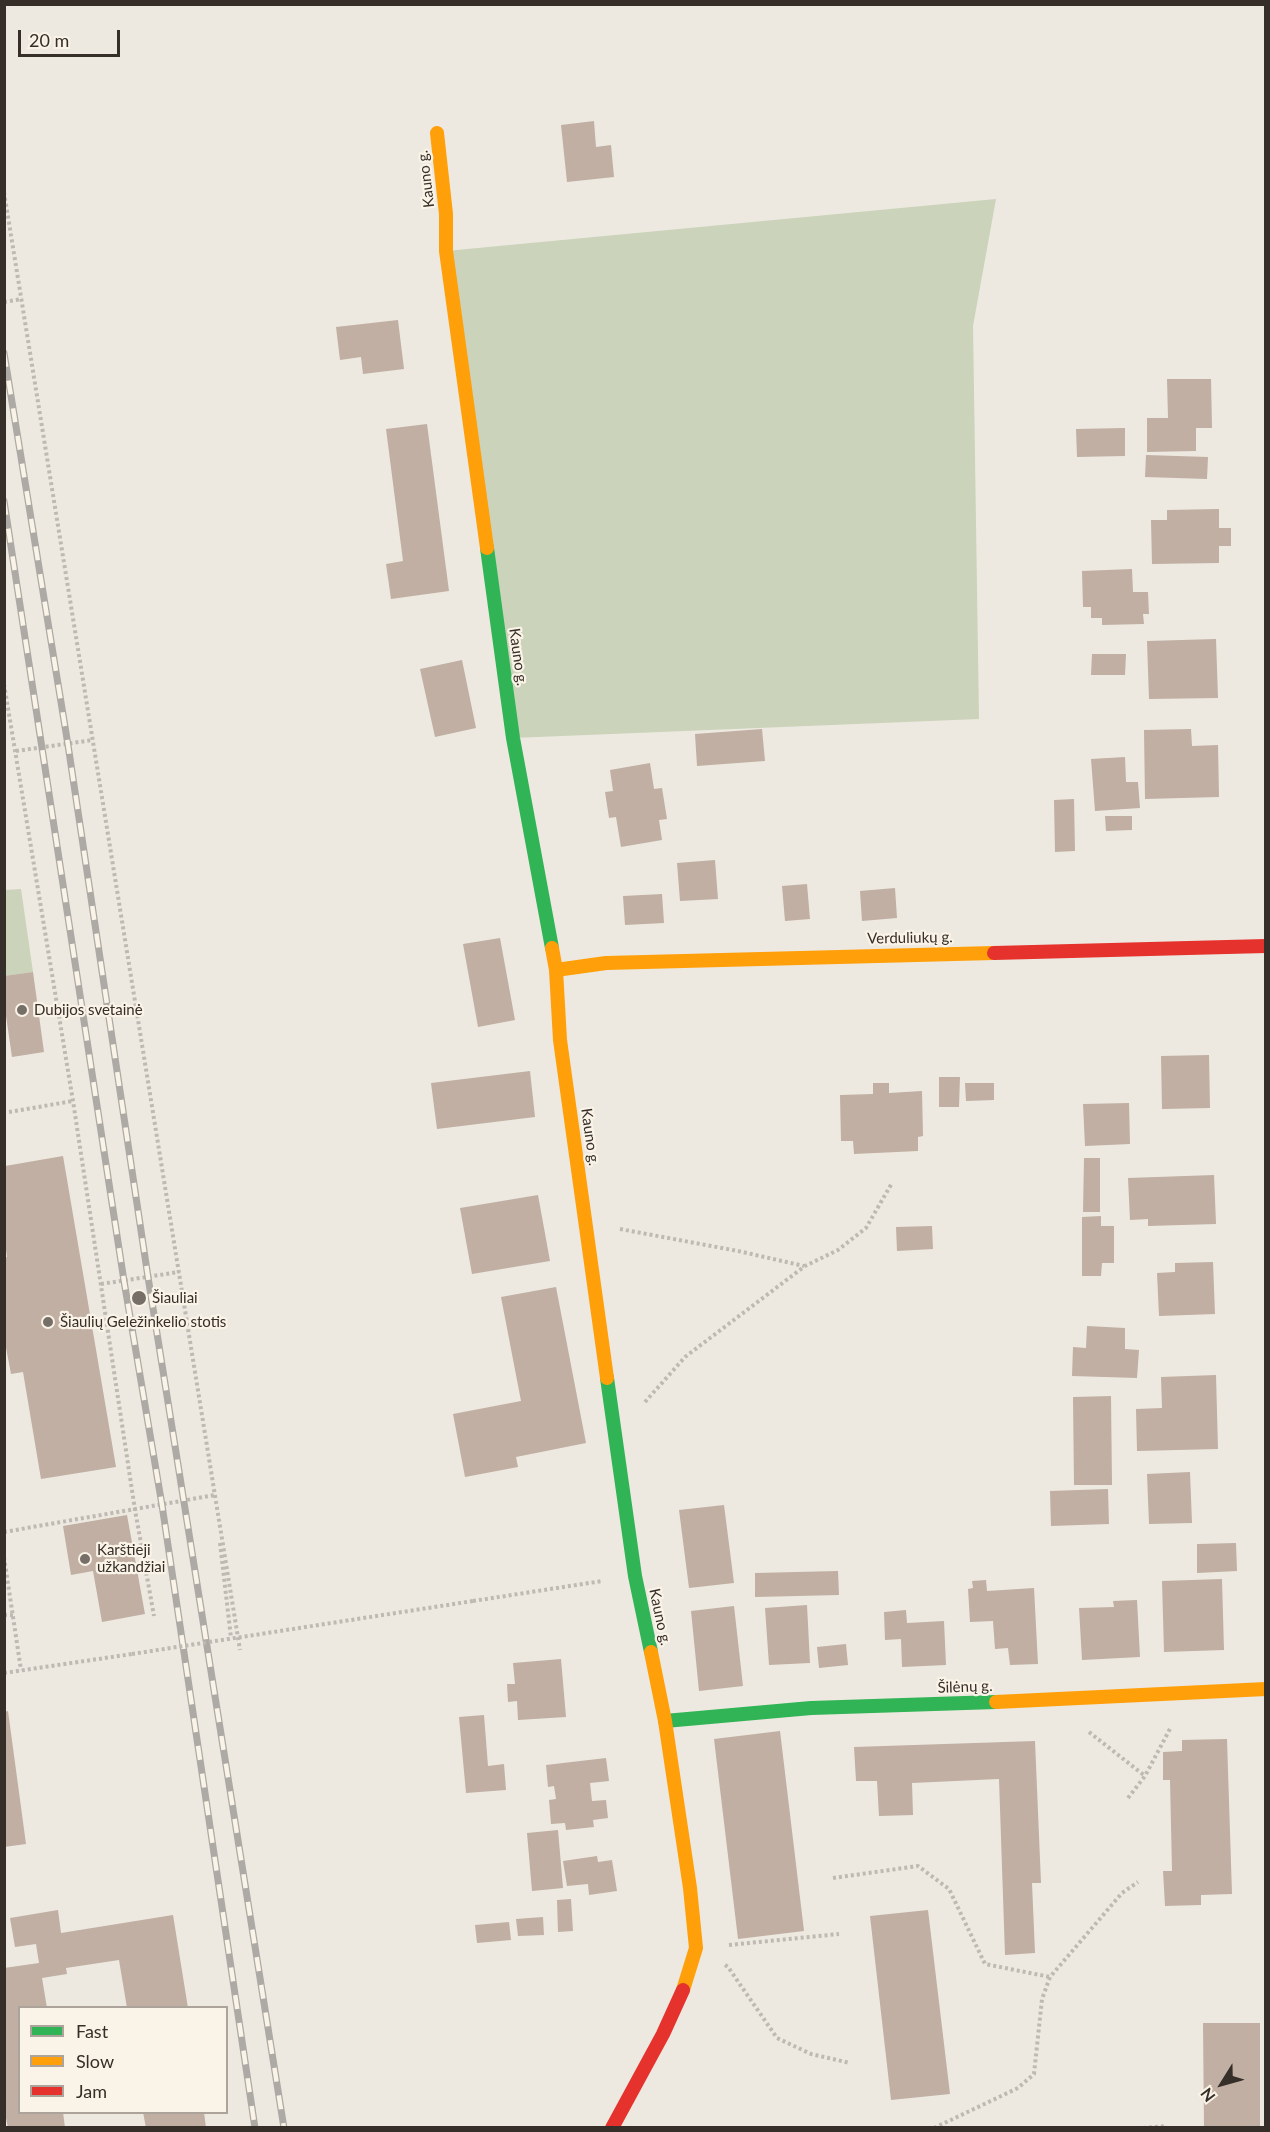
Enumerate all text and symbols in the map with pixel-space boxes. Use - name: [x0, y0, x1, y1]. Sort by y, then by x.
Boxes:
- scale bar: [21, 18, 123, 56]
- text: 20 m: [29, 29, 69, 51]
- street label: Kauno g.: [414, 149, 438, 209]
- street label: Kauno g.: [505, 627, 531, 687]
- street label: Verduliukų g.: [867, 928, 953, 948]
- place label: Dubijos svetainė: [34, 1001, 143, 1019]
- marker: Dubijos svetainė: [15, 1003, 29, 1017]
- street label: Kauno g.: [577, 1107, 603, 1167]
- marker: Šiauliai: [130, 1289, 148, 1307]
- place label: Šiauliai: [152, 1289, 198, 1307]
- place label: Šiaulių Geležinkelio stotis: [60, 1313, 226, 1331]
- marker: Šiaulių Geležinkelio stotis: [41, 1315, 55, 1329]
- place label: Karštieji užkandžiai: [97, 1541, 165, 1576]
- marker: Karštieji užkandžiai: [78, 1552, 92, 1566]
- street label: Kauno g.: [645, 1587, 675, 1647]
- street label: Šilėnų g.: [937, 1677, 993, 1697]
- legend: [18, 2006, 228, 2114]
- text: Fast: [76, 2020, 108, 2042]
- text: Slow: [76, 2050, 114, 2072]
- north arrow: [1192, 2054, 1252, 2114]
- text: Jam: [76, 2080, 107, 2102]
- text: N: [1196, 2084, 1219, 2106]

